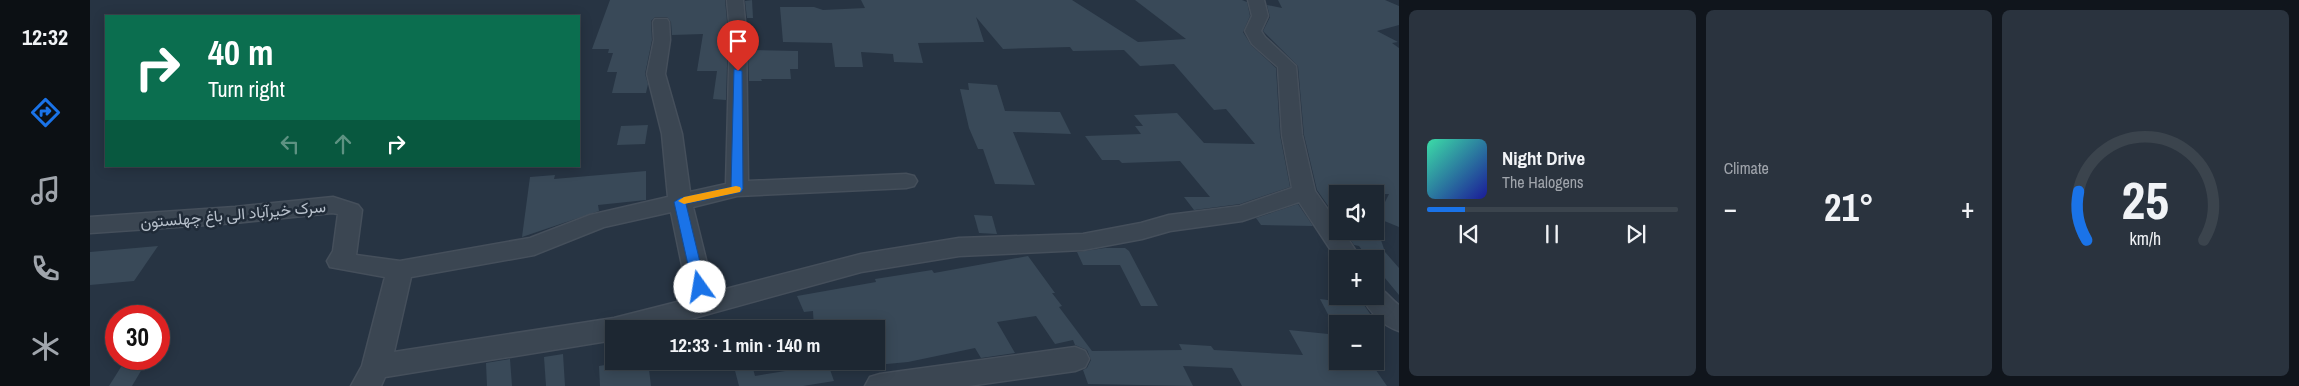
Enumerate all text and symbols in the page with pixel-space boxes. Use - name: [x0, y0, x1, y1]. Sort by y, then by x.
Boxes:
- pin: [717, 20, 759, 71]
- text: 12:32: [22, 22, 68, 52]
- icon: arrive: [724, 27, 752, 55]
- text: 40 m: [208, 29, 273, 76]
- icon: right: [125, 35, 190, 100]
- text: Turn right: [208, 74, 285, 104]
- icon: directions: [28, 95, 63, 130]
- icon: left: [276, 130, 304, 158]
- icon: ahead: [329, 130, 357, 158]
- icon: right: [382, 130, 410, 158]
- text: Night Drive: [1502, 145, 1585, 171]
- text: Climate: [1724, 157, 1769, 179]
- text: 25: [2122, 165, 2169, 235]
- text: The Halogens: [1502, 171, 1584, 193]
- icon: music: [28, 173, 63, 208]
- text: 21°: [1824, 182, 1874, 233]
- map controls: [1329, 185, 1384, 370]
- button: sound: [1329, 185, 1384, 240]
- text: −: [1724, 189, 1737, 227]
- text: +: [1961, 189, 1974, 227]
- street label: سرک خیرآباد الی باغ چهلستون: [139, 195, 327, 234]
- icon: previous: [1455, 220, 1483, 248]
- icon: pause: [1538, 220, 1566, 248]
- icon: next: [1622, 220, 1650, 248]
- text: km/h: [2130, 227, 2162, 251]
- button: +: [1329, 250, 1384, 305]
- icon: phone: [28, 251, 63, 286]
- position arrow: [673, 260, 725, 312]
- speed limit sign: 30: [105, 305, 170, 370]
- button: −: [1329, 315, 1384, 370]
- icon: climate: [28, 329, 63, 364]
- text: 12:33 · 1 min · 140 m: [670, 332, 820, 358]

